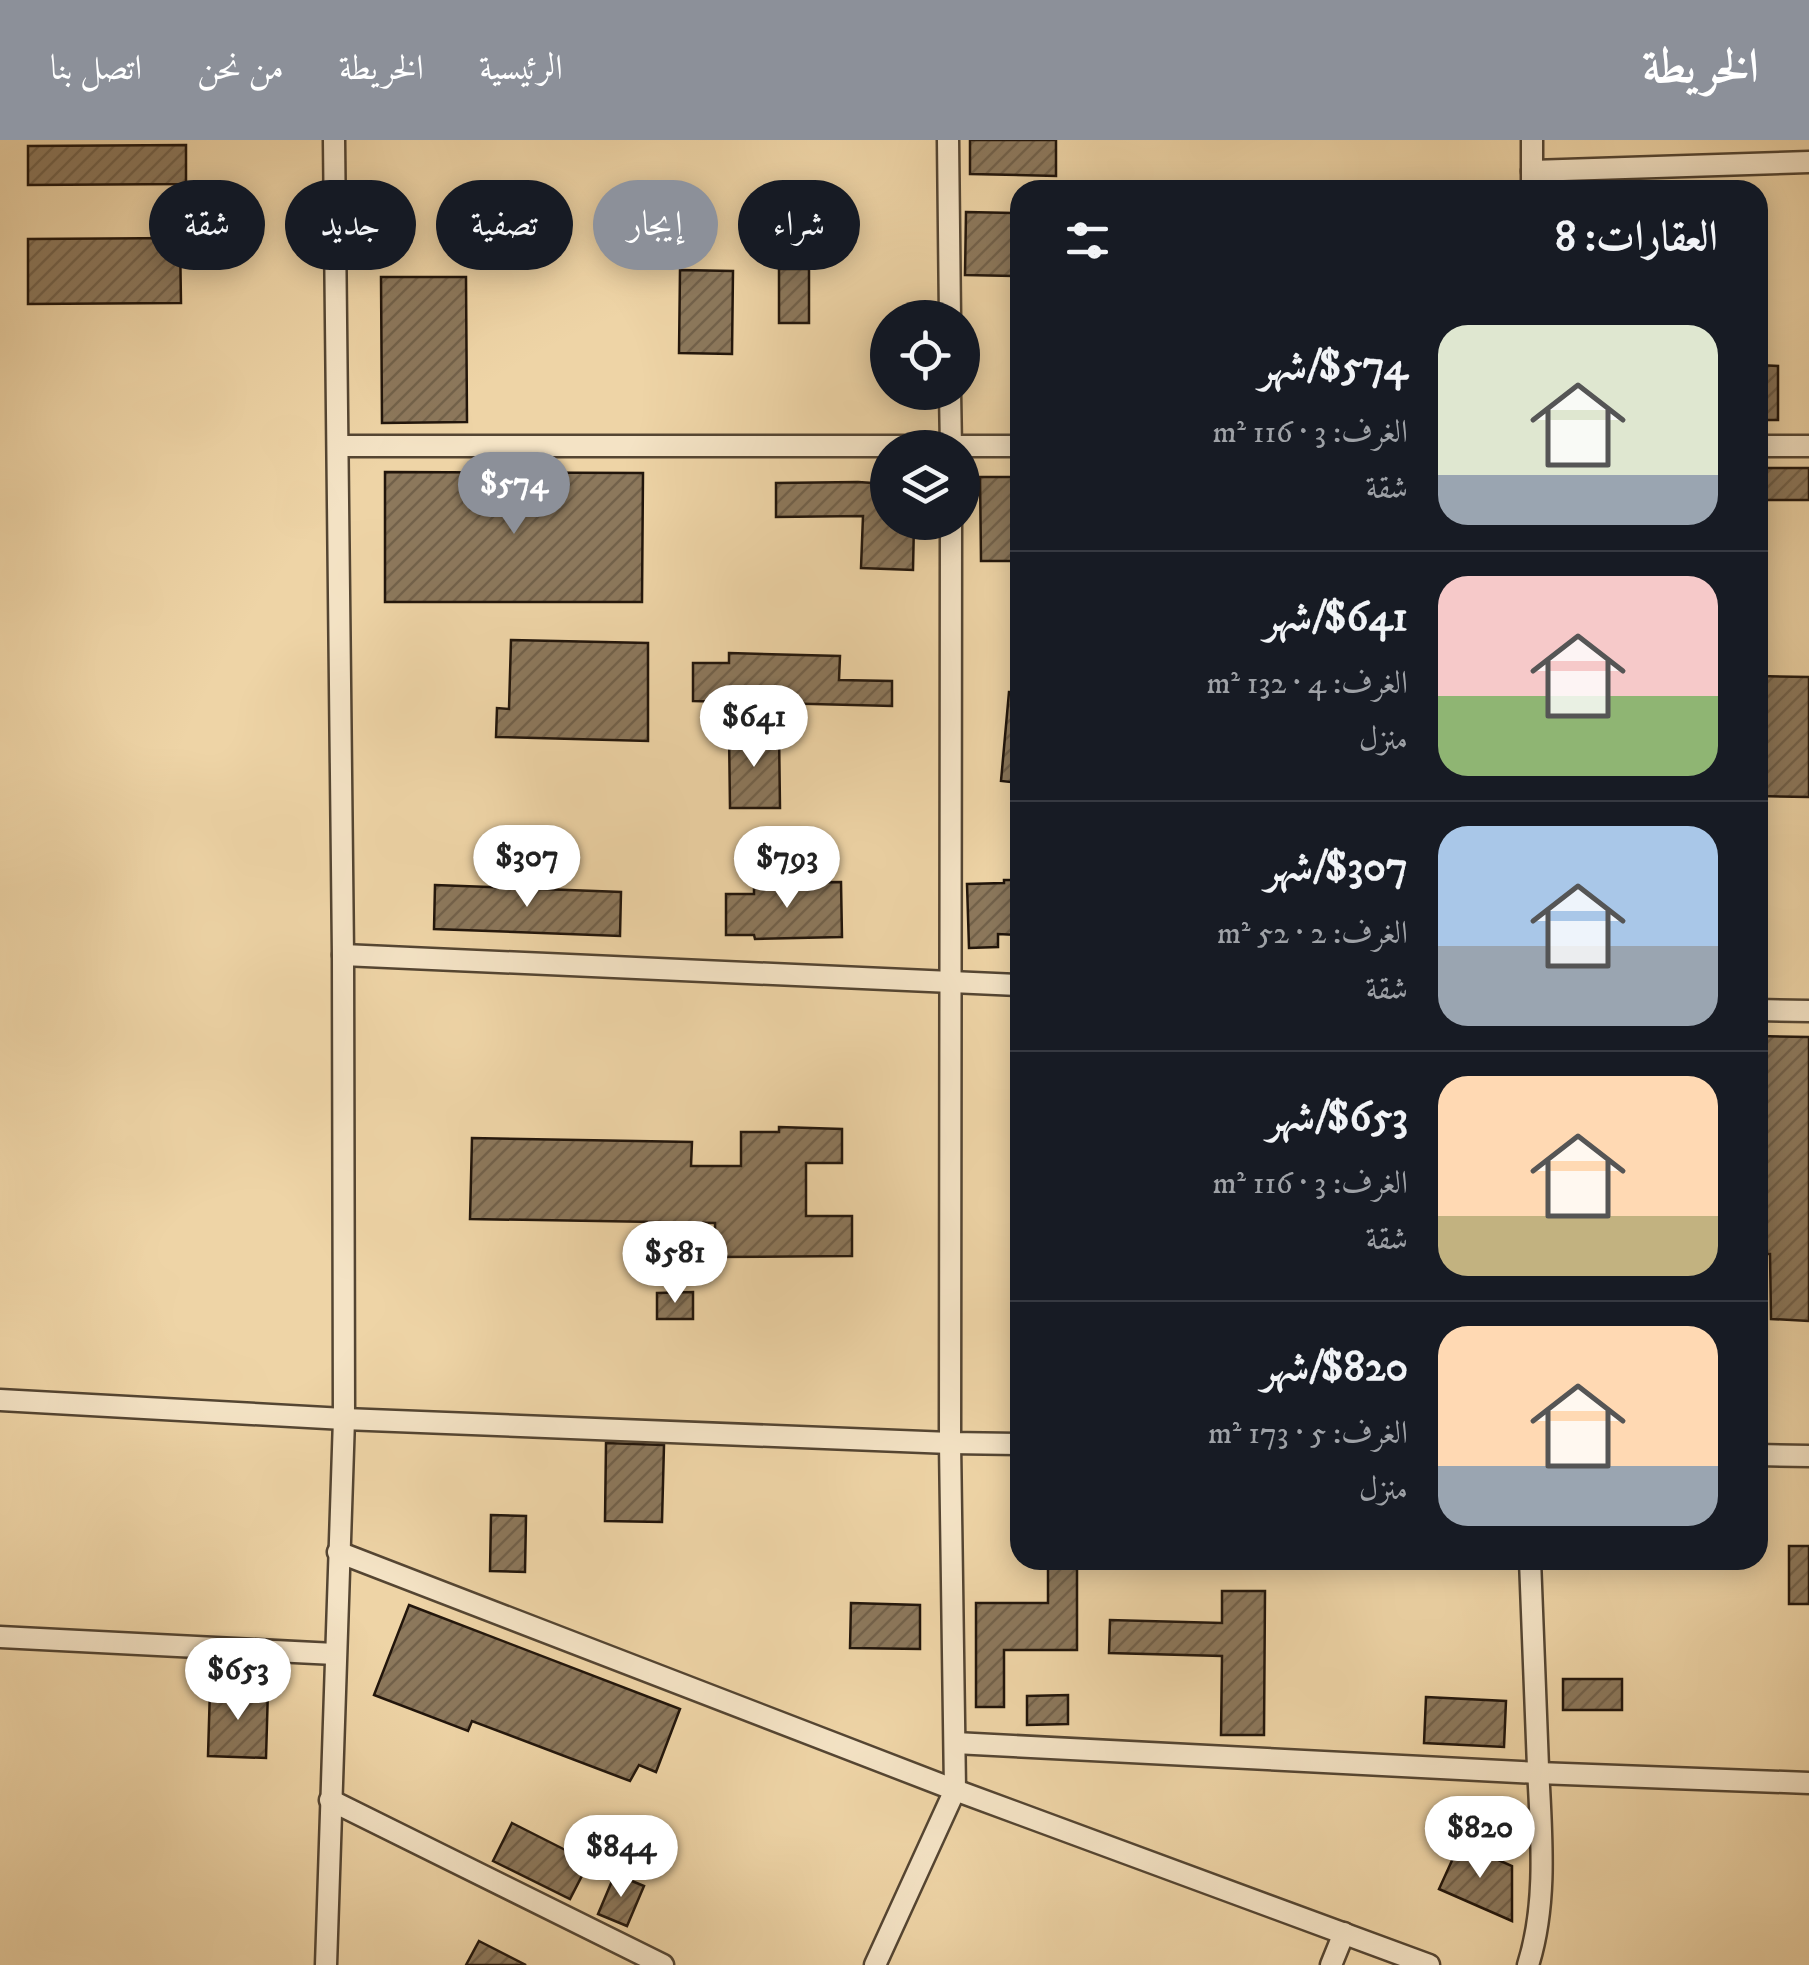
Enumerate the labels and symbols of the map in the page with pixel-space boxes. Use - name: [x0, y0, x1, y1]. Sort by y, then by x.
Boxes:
- pin: $574: [455, 452, 573, 537]
- pin: $641: [695, 685, 813, 770]
- pin: $307: [468, 825, 586, 910]
- pin: $793: [728, 826, 846, 911]
- pin: $581: [616, 1221, 734, 1306]
- pin: $653: [179, 1638, 297, 1723]
- pin: $820: [1421, 1796, 1539, 1881]
- pin: $844: [562, 1815, 680, 1900]

